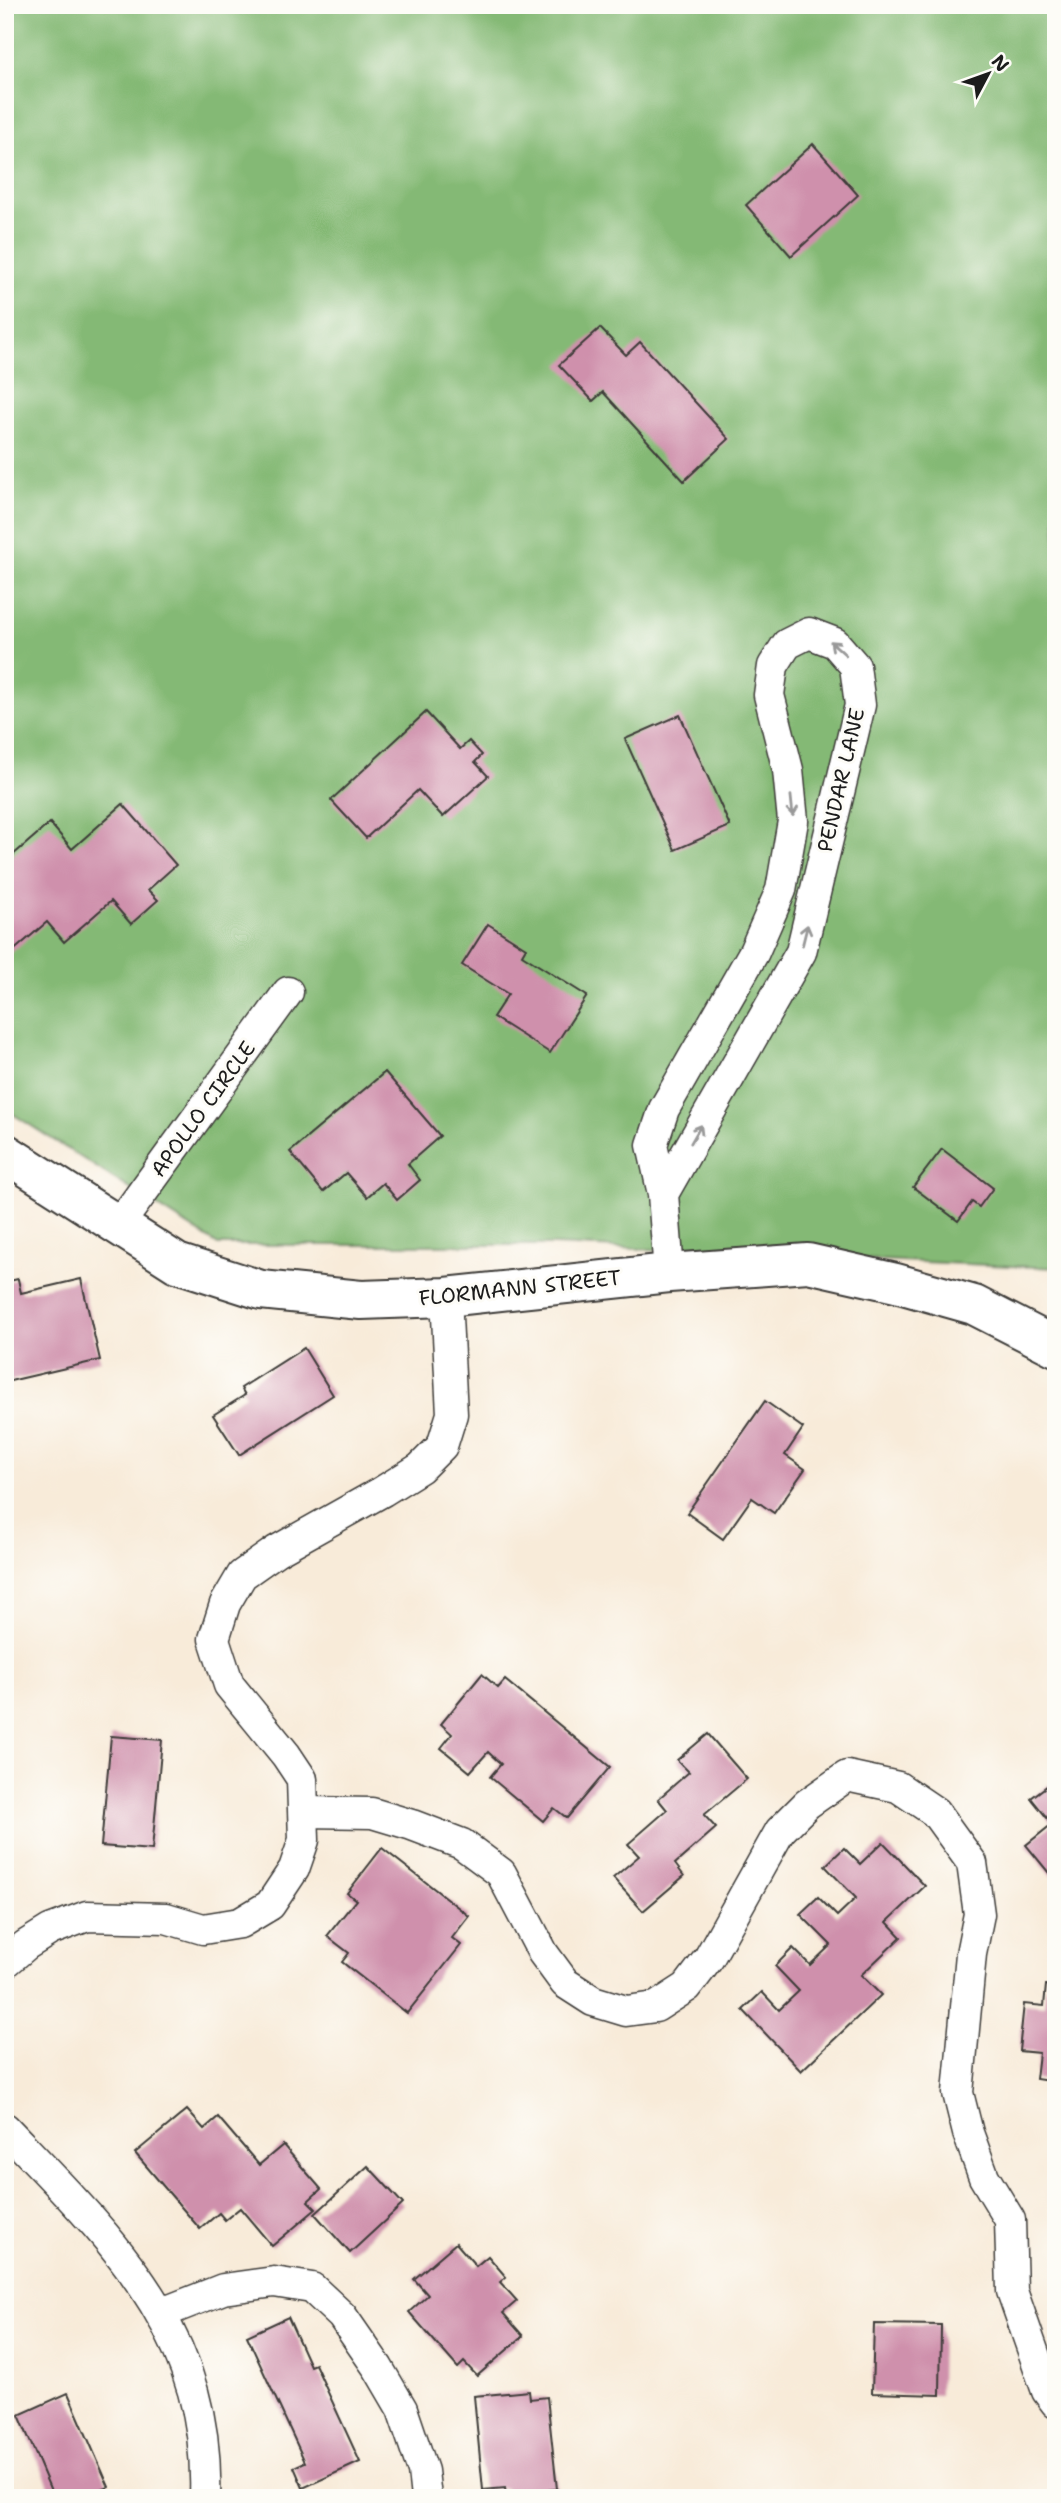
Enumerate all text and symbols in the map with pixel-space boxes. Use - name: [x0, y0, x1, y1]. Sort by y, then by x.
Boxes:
- north arrow: [953, 38, 1023, 108]
- text: N: [986, 49, 1015, 77]
- one-way arrow: [829, 640, 847, 656]
- street label: PENDAR LANE: [811, 705, 871, 855]
- one-way arrow: [785, 794, 798, 817]
- one-way arrow: [799, 924, 812, 947]
- street label: APOLLO CIRCLE: [144, 1035, 262, 1183]
- one-way arrow: [689, 1125, 703, 1145]
- street label: FLORMANN STREET: [418, 1263, 622, 1313]

